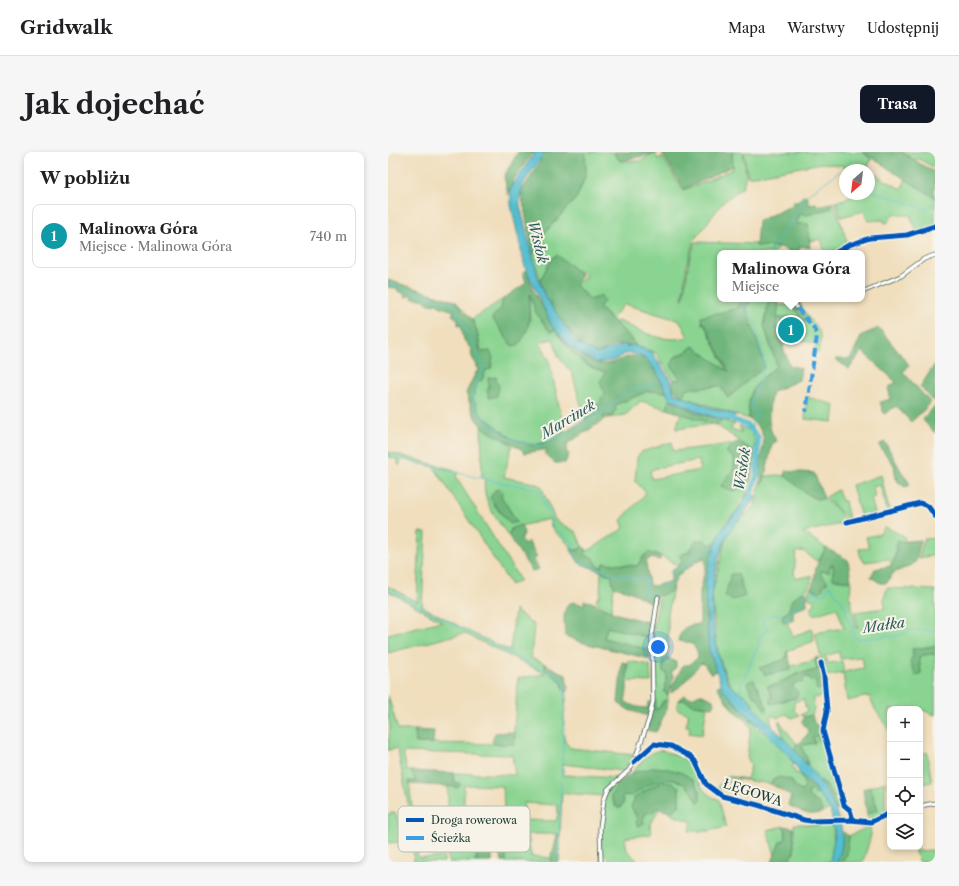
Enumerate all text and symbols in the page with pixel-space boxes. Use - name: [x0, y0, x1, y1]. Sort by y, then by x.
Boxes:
- text: Gridwalk: [20, 16, 113, 39]
- text: Mapa: [728, 19, 765, 37]
- text: Warstwy: [787, 19, 845, 37]
- text: Udostępnij: [867, 19, 939, 37]
- button: Trasa: [860, 85, 935, 123]
- text: Jak dojechać: [24, 87, 204, 121]
- north arrow: [839, 164, 875, 200]
- text: W pobliżu: [40, 168, 130, 188]
- text: Malinowa Góra: [79, 219, 198, 238]
- water label: Wisłok: [524, 219, 552, 266]
- text: 1: [51, 228, 57, 244]
- text: 740 m: [310, 228, 347, 244]
- text: Miejsce · Malinowa Góra: [79, 238, 232, 254]
- popup: [717, 250, 865, 302]
- text: Malinowa Góra: [732, 259, 850, 278]
- text: Miejsce: [732, 278, 779, 294]
- pin: 1: [778, 315, 804, 345]
- water label: Marcinek: [536, 395, 599, 443]
- water label: Wisłok: [730, 445, 754, 492]
- water label: Małka: [860, 613, 907, 637]
- your location: [648, 637, 668, 657]
- map controls: [887, 706, 923, 850]
- button: +: [887, 706, 923, 742]
- button: −: [887, 742, 923, 778]
- street label: ŁĘGOWA: [721, 775, 785, 809]
- button: locate: [887, 778, 923, 814]
- legend: [398, 806, 530, 852]
- text: Droga rowerowa: [431, 813, 517, 827]
- button: layers: [887, 814, 923, 850]
- text: Ścieżka: [431, 831, 471, 845]

